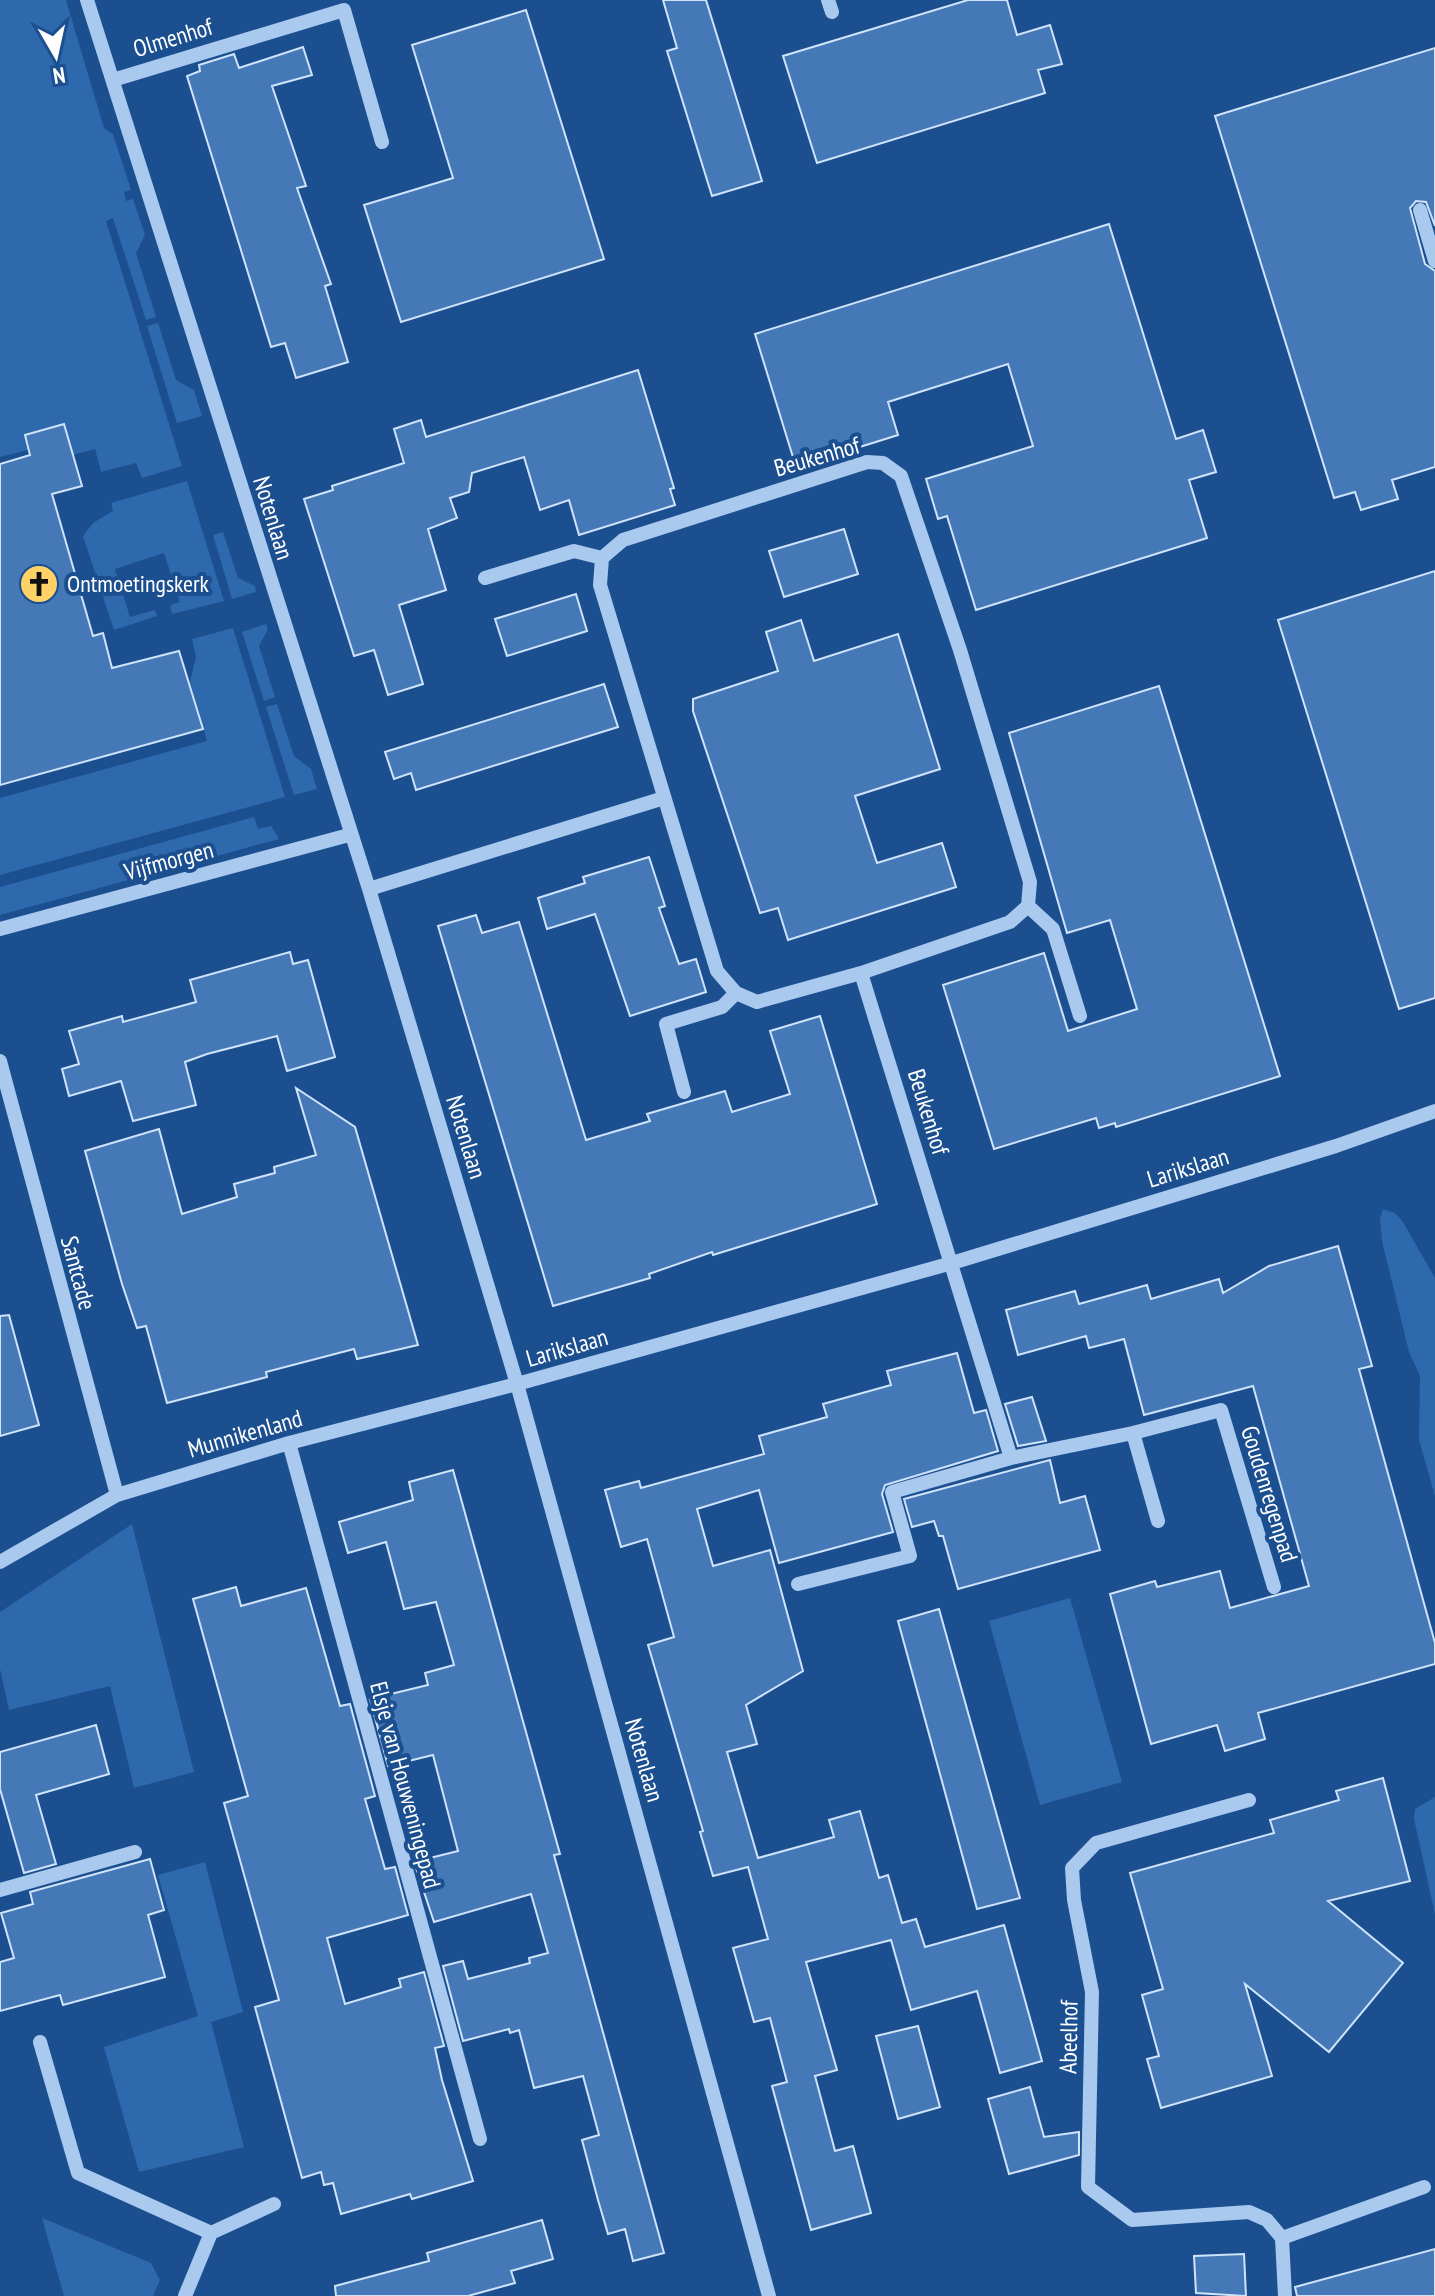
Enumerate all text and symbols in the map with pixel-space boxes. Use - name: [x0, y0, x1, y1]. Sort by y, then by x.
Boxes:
- street label: Olmenhof: [129, 11, 217, 64]
- north arrow: [16, 16, 96, 96]
- text: N: [51, 61, 67, 91]
- street label: Beukenhof: [770, 429, 864, 484]
- street label: Notenlaan: [246, 472, 301, 563]
- church icon: Ontmoetingskerk: [18, 563, 60, 605]
- place label: Ontmoetingskerk: [67, 568, 210, 599]
- street label: Vijfmorgen: [120, 834, 217, 888]
- street label: Beukenhof: [901, 1065, 956, 1159]
- street label: Notenlaan: [439, 1091, 494, 1182]
- street label: Larikslaan: [1143, 1140, 1232, 1195]
- street label: Santcade: [54, 1233, 103, 1313]
- street label: Larikslaan: [522, 1321, 611, 1374]
- street label: Munnikenland: [184, 1402, 306, 1465]
- street label: Goudenregenpad: [1234, 1422, 1305, 1566]
- street label: Elsje van Houweningepad: [363, 1678, 448, 1892]
- street label: Notenlaan: [618, 1715, 671, 1805]
- street label: Abeelhof: [1052, 1999, 1085, 2074]

